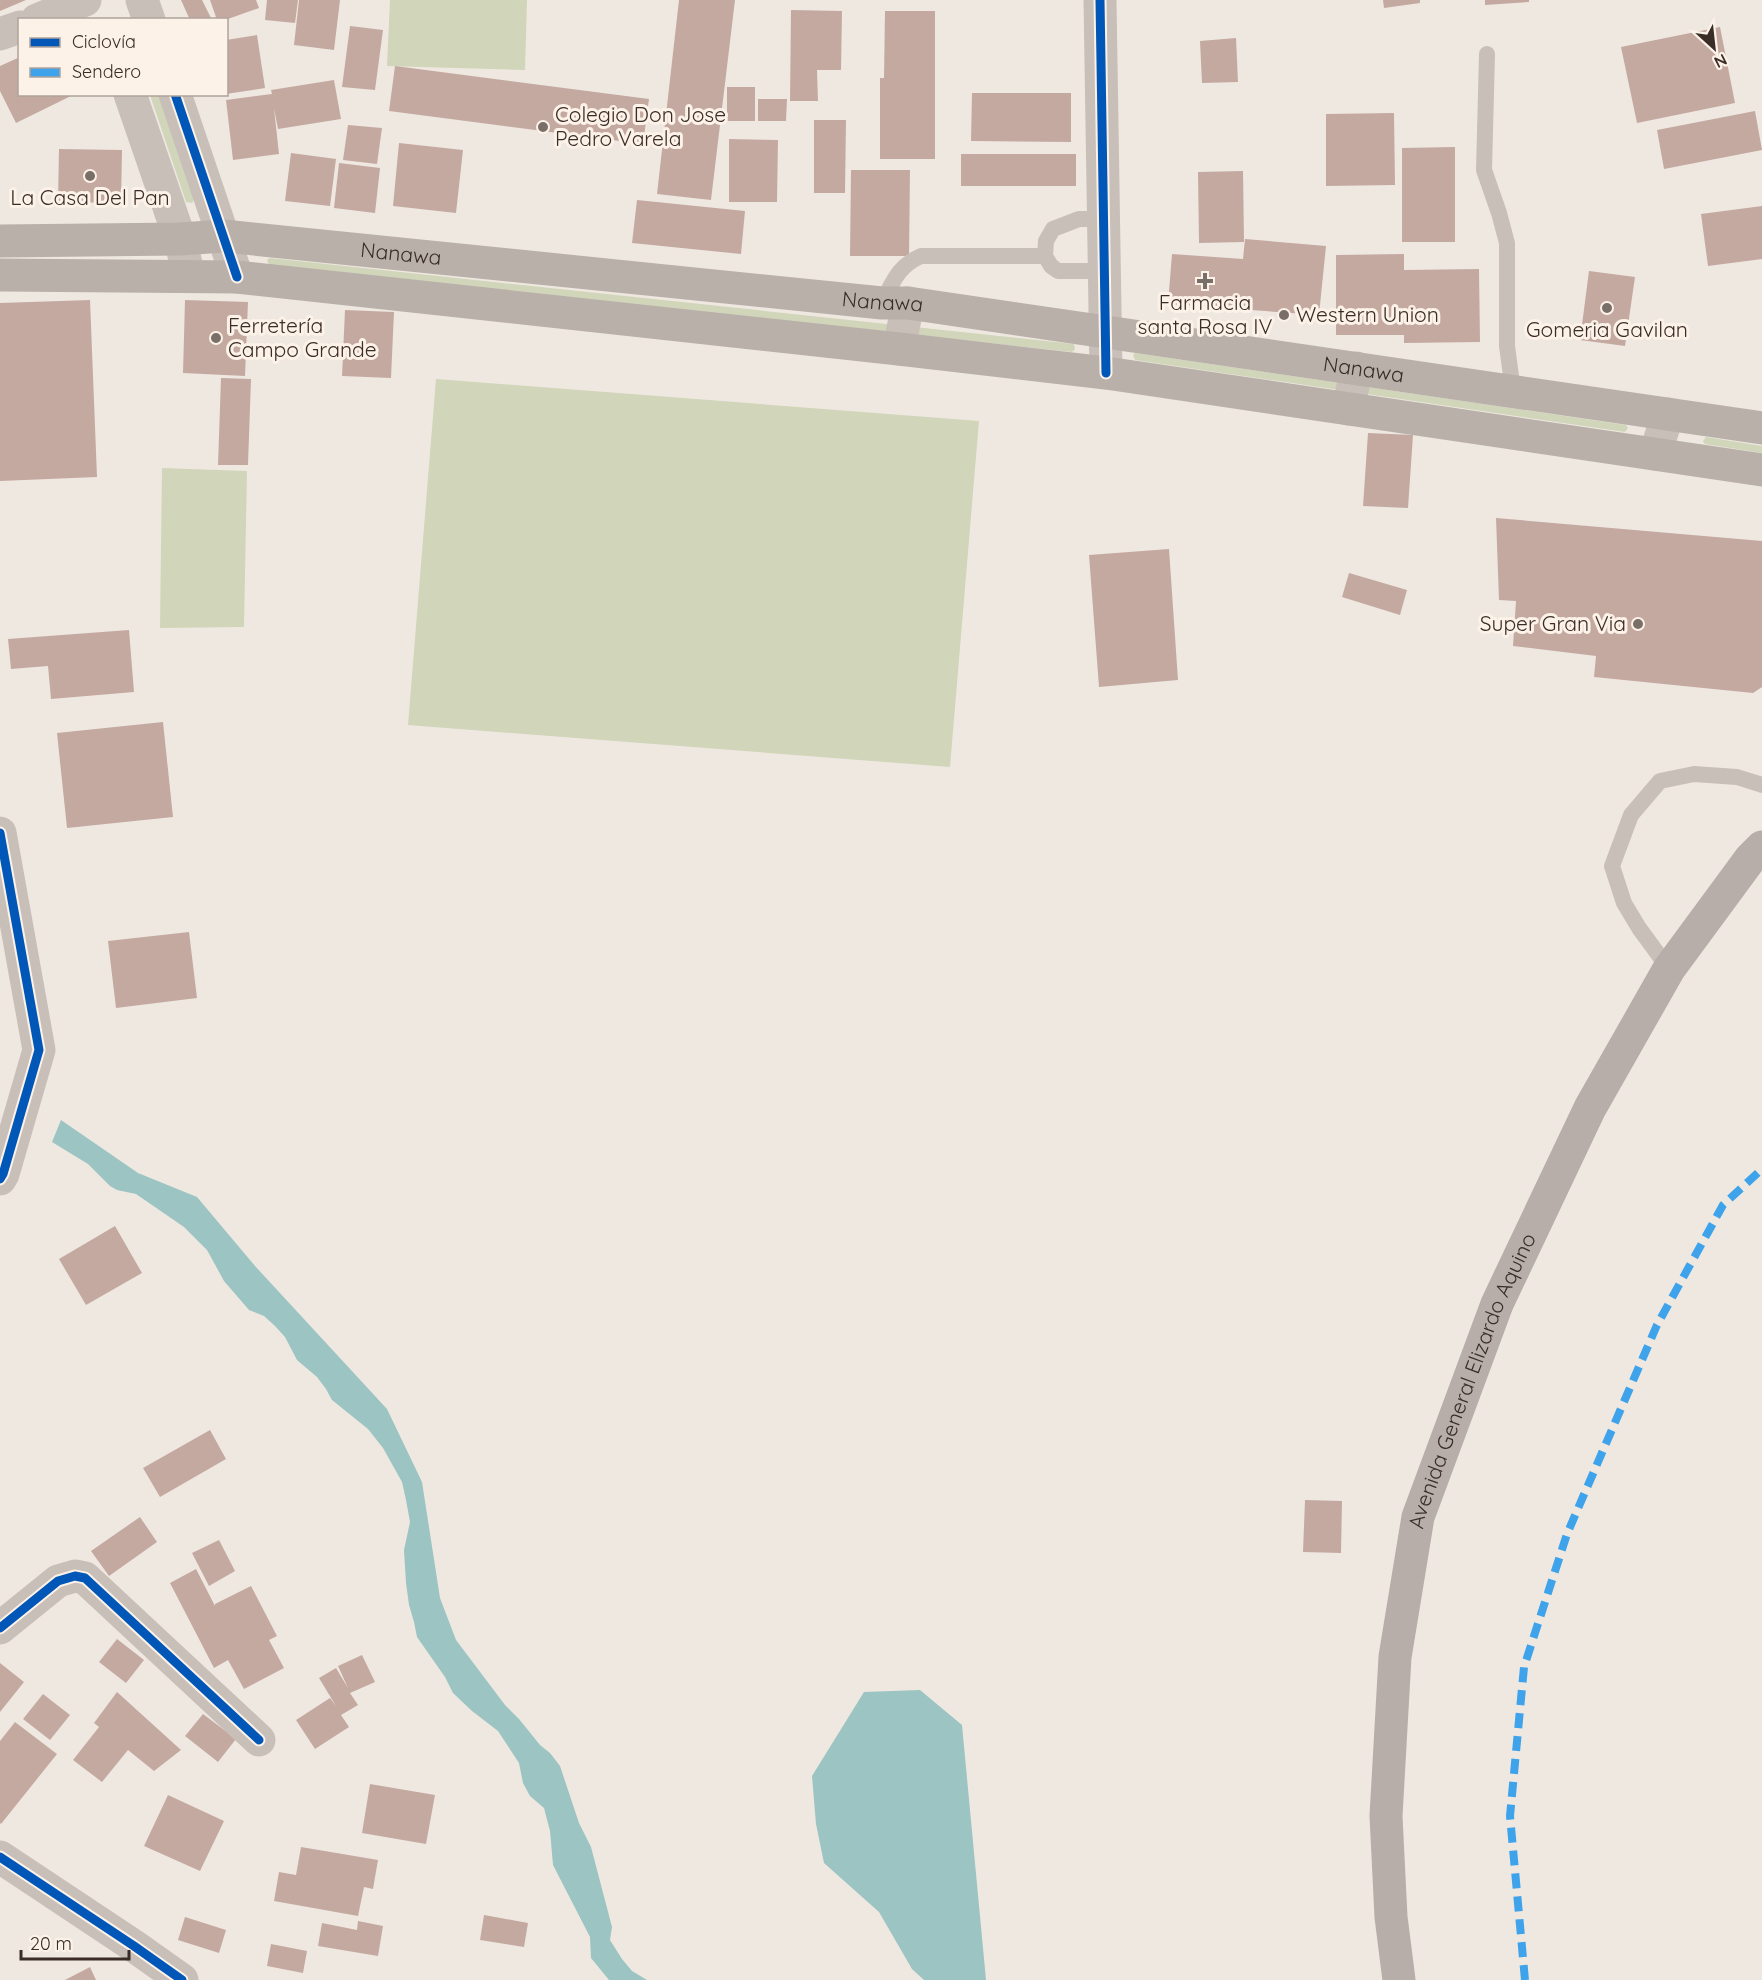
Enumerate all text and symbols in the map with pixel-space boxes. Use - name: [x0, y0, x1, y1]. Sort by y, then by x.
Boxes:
- legend: [18, 18, 228, 96]
- north arrow: [1684, 18, 1744, 78]
- text: Ciclovía: [72, 30, 136, 53]
- text: N: [1711, 50, 1731, 73]
- text: Sendero: [72, 60, 141, 83]
- place label: Colegio Don Jose Pedro Varela: [555, 101, 726, 151]
- marker: Colegio Don Jose Pedro Varela: [536, 120, 550, 134]
- marker: La Casa Del Pan: [83, 169, 97, 183]
- place label: La Casa Del Pan: [10, 184, 170, 210]
- street label: Nanawa: [359, 236, 443, 270]
- marker: Farmacia santa Rosa IV: [1198, 274, 1212, 288]
- street label: Nanawa: [841, 285, 925, 317]
- place label: Farmacia santa Rosa IV: [1138, 289, 1272, 339]
- place label: Western Union: [1296, 301, 1439, 327]
- marker: Gomeria Gavilan: [1600, 301, 1614, 315]
- marker: Western Union: [1277, 308, 1291, 322]
- place label: Ferretería Campo Grande: [228, 312, 377, 362]
- place label: Gomeria Gavilan: [1526, 316, 1688, 342]
- marker: Ferretería Campo Grande: [209, 331, 223, 345]
- street label: Nanawa: [1322, 350, 1406, 387]
- place label: Super Gran Via: [1480, 610, 1626, 636]
- marker: Super Gran Via: [1631, 617, 1645, 631]
- street label: Avenida General Elizardo Aquino: [1402, 1228, 1541, 1530]
- scale bar: [21, 1923, 129, 1961]
- text: 20 m: [30, 1932, 72, 1955]

